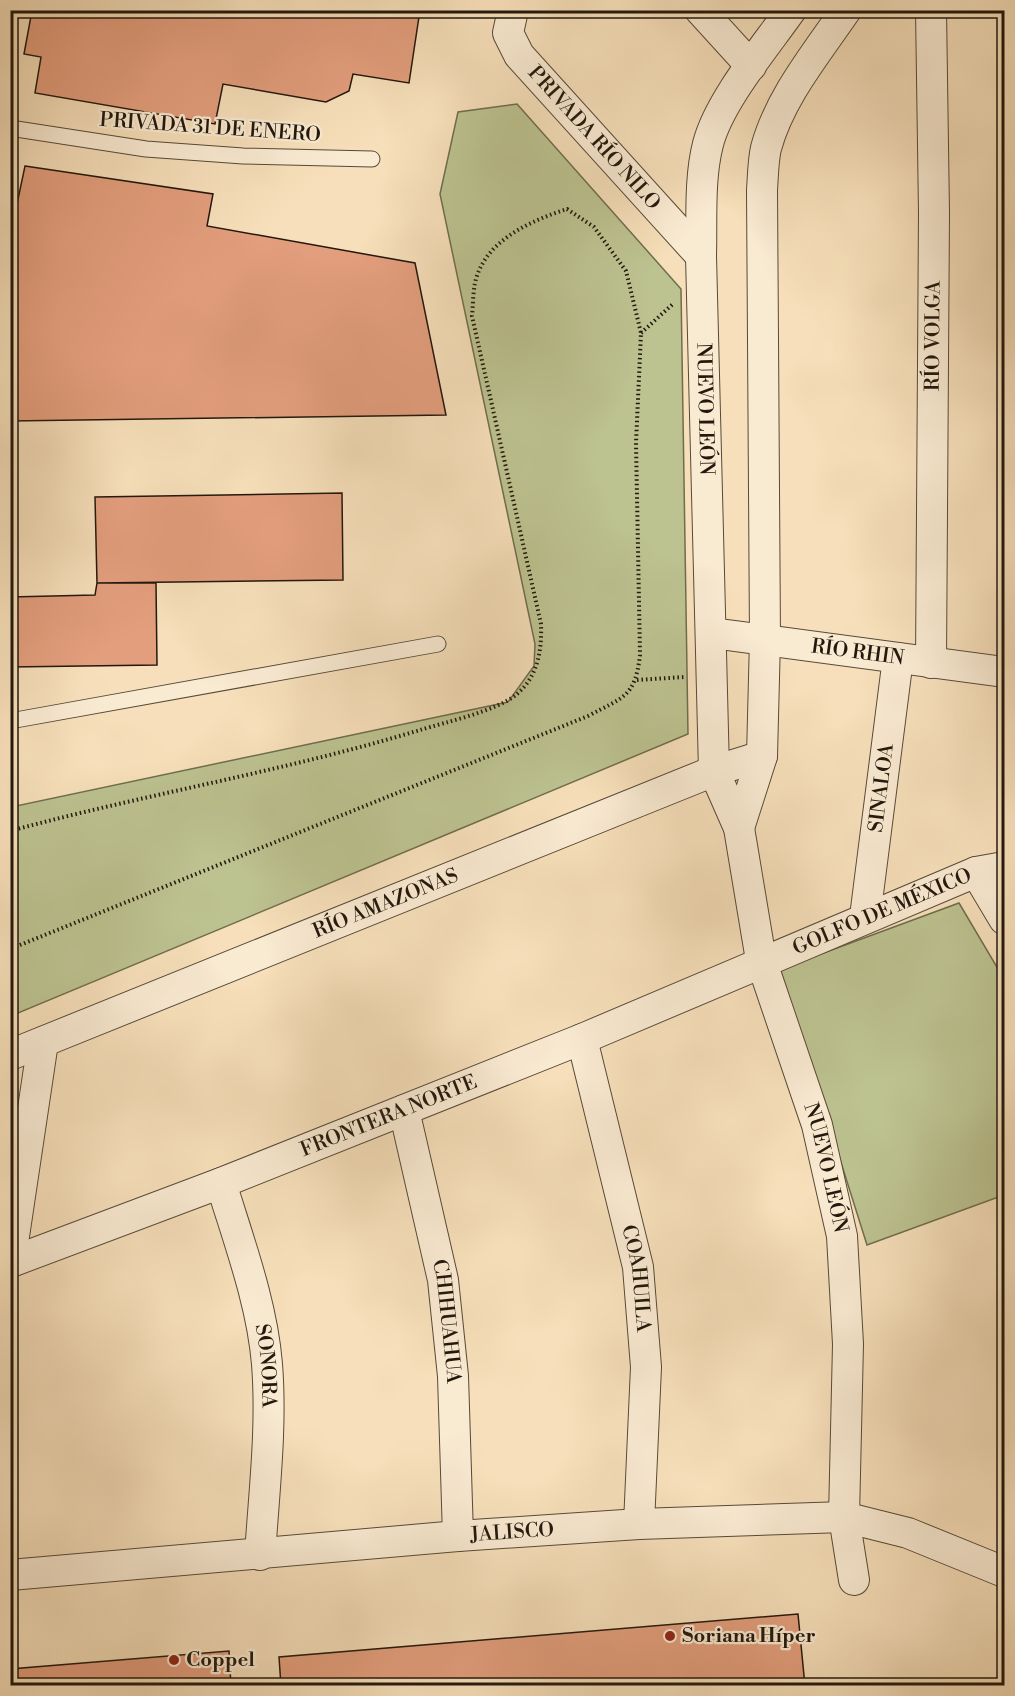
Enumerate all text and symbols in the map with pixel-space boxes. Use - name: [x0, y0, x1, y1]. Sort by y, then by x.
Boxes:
- street label: PRIVADA RÍO NILO: [523, 61, 666, 215]
- street label: PRIVADA 31 DE ENERO: [99, 108, 321, 148]
- street label: RÍO VOLGA: [919, 279, 946, 391]
- street label: NUEVO LEÓN: [691, 343, 720, 476]
- street label: RÍO RHIN: [810, 634, 906, 671]
- street label: SINALOA: [863, 741, 900, 834]
- street label: RÍO AMAZONAS: [309, 863, 462, 944]
- street label: GOLFO DE MÉXICO: [789, 863, 975, 961]
- street label: FRONTERA NORTE: [297, 1070, 481, 1163]
- street label: NUEVO LEÓN: [798, 1100, 853, 1235]
- street label: COAHUILA: [616, 1222, 656, 1334]
- street label: CHIHUAHUA: [426, 1257, 466, 1385]
- street label: SONORA: [249, 1322, 281, 1409]
- street label: JALISCO: [469, 1517, 555, 1548]
- place label: Soriana Híper: [682, 1624, 816, 1649]
- marker: Soriana Híper: [663, 1629, 677, 1643]
- place label: Coppel: [186, 1648, 255, 1673]
- marker: Coppel: [167, 1653, 181, 1667]

